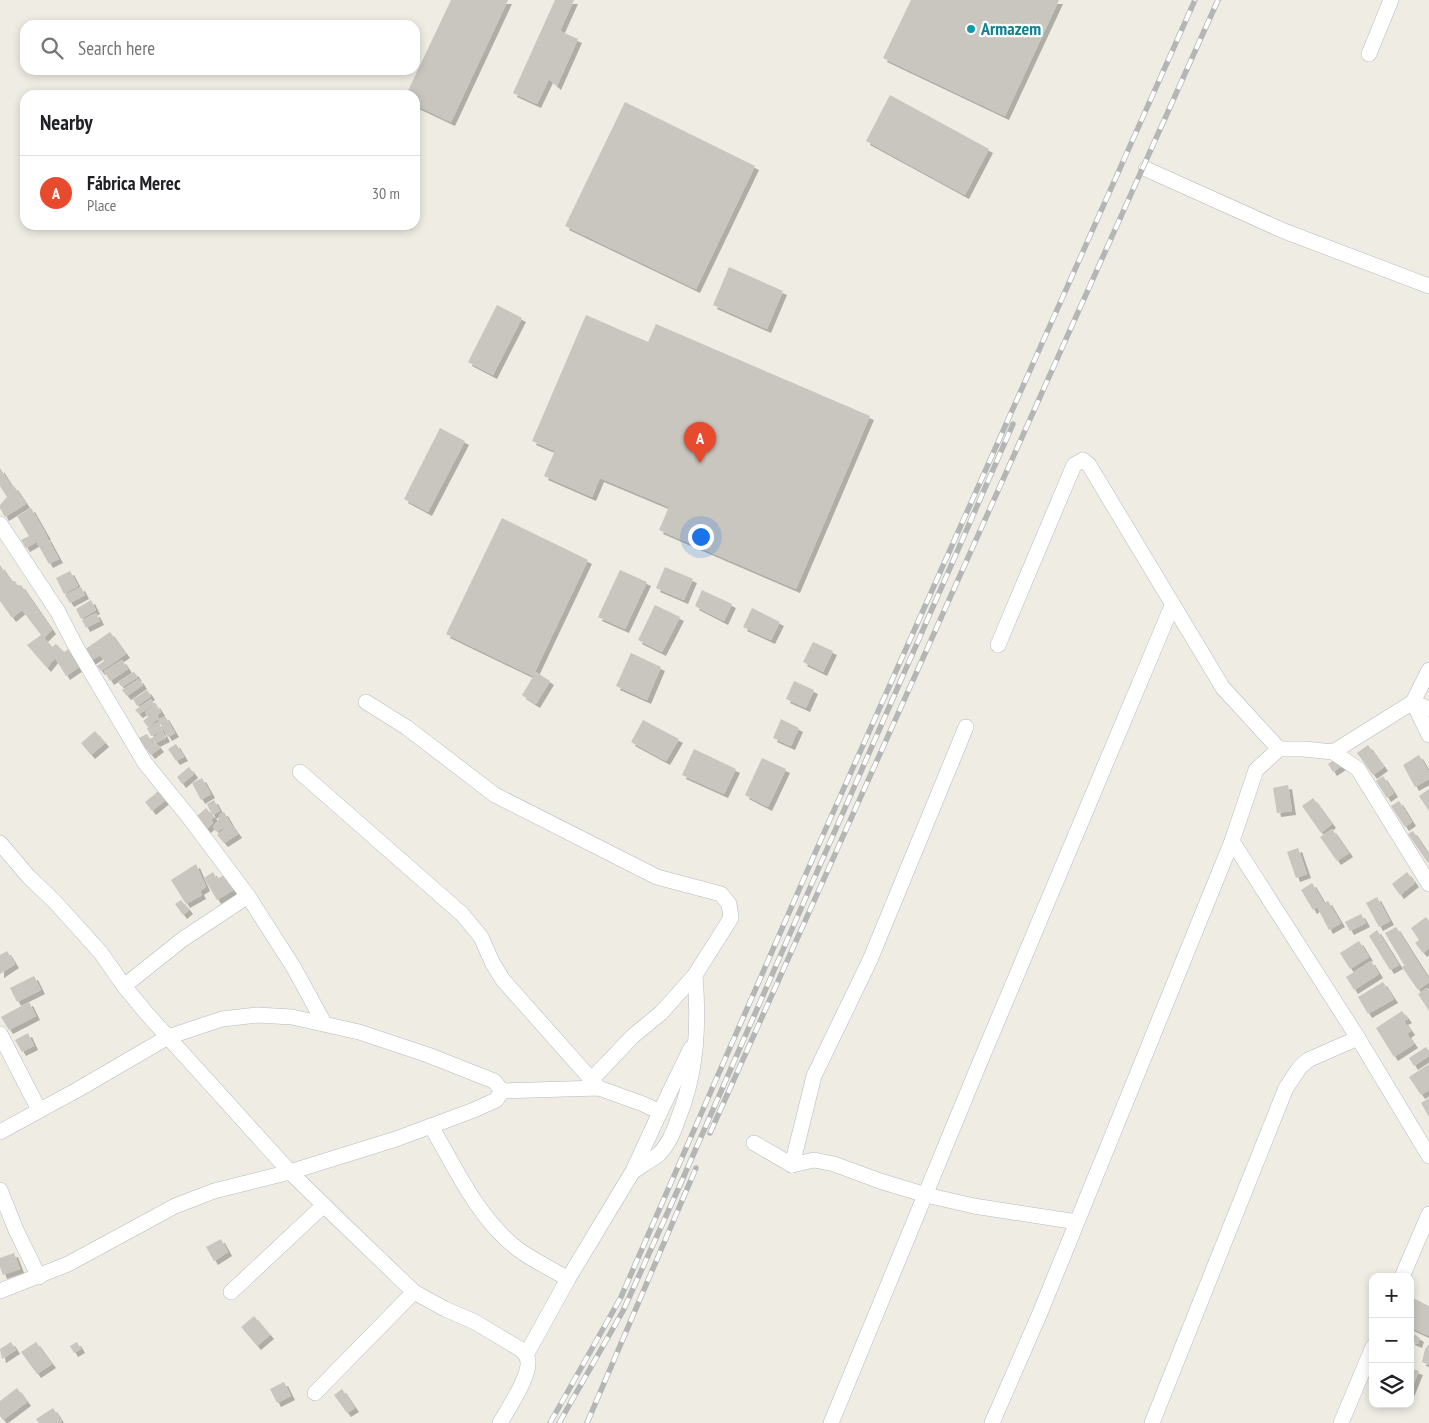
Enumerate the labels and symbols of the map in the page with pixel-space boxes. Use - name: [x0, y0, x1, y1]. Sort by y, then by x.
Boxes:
- place label: Armazem: [980, 17, 1041, 40]
- marker: Armazem: [965, 23, 977, 35]
- pin: A: [684, 422, 716, 463]
- your location: [688, 524, 714, 550]

